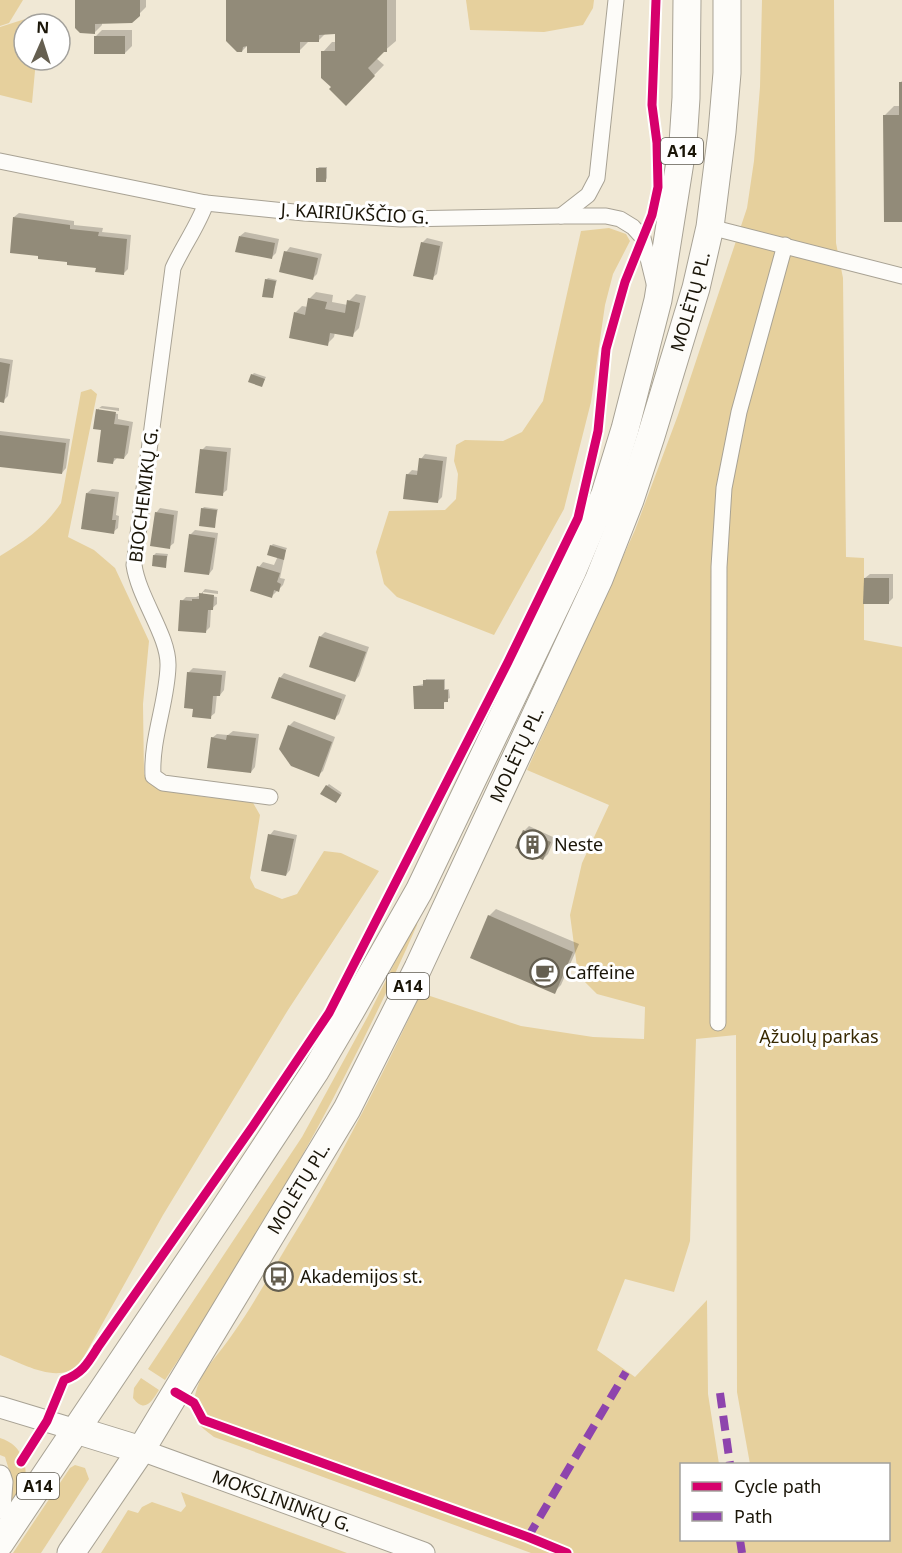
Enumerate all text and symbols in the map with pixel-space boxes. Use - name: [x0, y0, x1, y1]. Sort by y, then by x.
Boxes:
- north arrow: [12, 12, 72, 72]
- text: N: [36, 16, 50, 38]
- road number: A14: [661, 138, 703, 164]
- street label: J. KAIRIŪKŠČIO G.: [278, 197, 430, 229]
- street label: MOLĖTŲ PL.: [664, 249, 715, 355]
- street label: BIOCHEMIKŲ G.: [123, 426, 163, 564]
- street label: MOLĖTŲ PL.: [484, 703, 549, 806]
- building icon: Neste: [517, 829, 549, 861]
- place label: Neste: [554, 832, 603, 856]
- cafe icon: Caffeine: [528, 957, 560, 989]
- place label: Caffeine: [565, 960, 635, 984]
- road number: A14: [387, 973, 429, 999]
- park label: Ąžuolų parkas: [759, 1024, 879, 1048]
- street label: MOLĖTŲ PL.: [261, 1138, 335, 1238]
- bus stop icon: Akademijos st.: [263, 1261, 295, 1293]
- place label: Akademijos st.: [300, 1264, 423, 1288]
- legend: [680, 1463, 890, 1541]
- street label: MOKSLININKŲ G.: [209, 1464, 356, 1537]
- road number: A14: [17, 1473, 59, 1499]
- text: Cycle path: [734, 1474, 821, 1498]
- text: Path: [734, 1504, 773, 1528]

